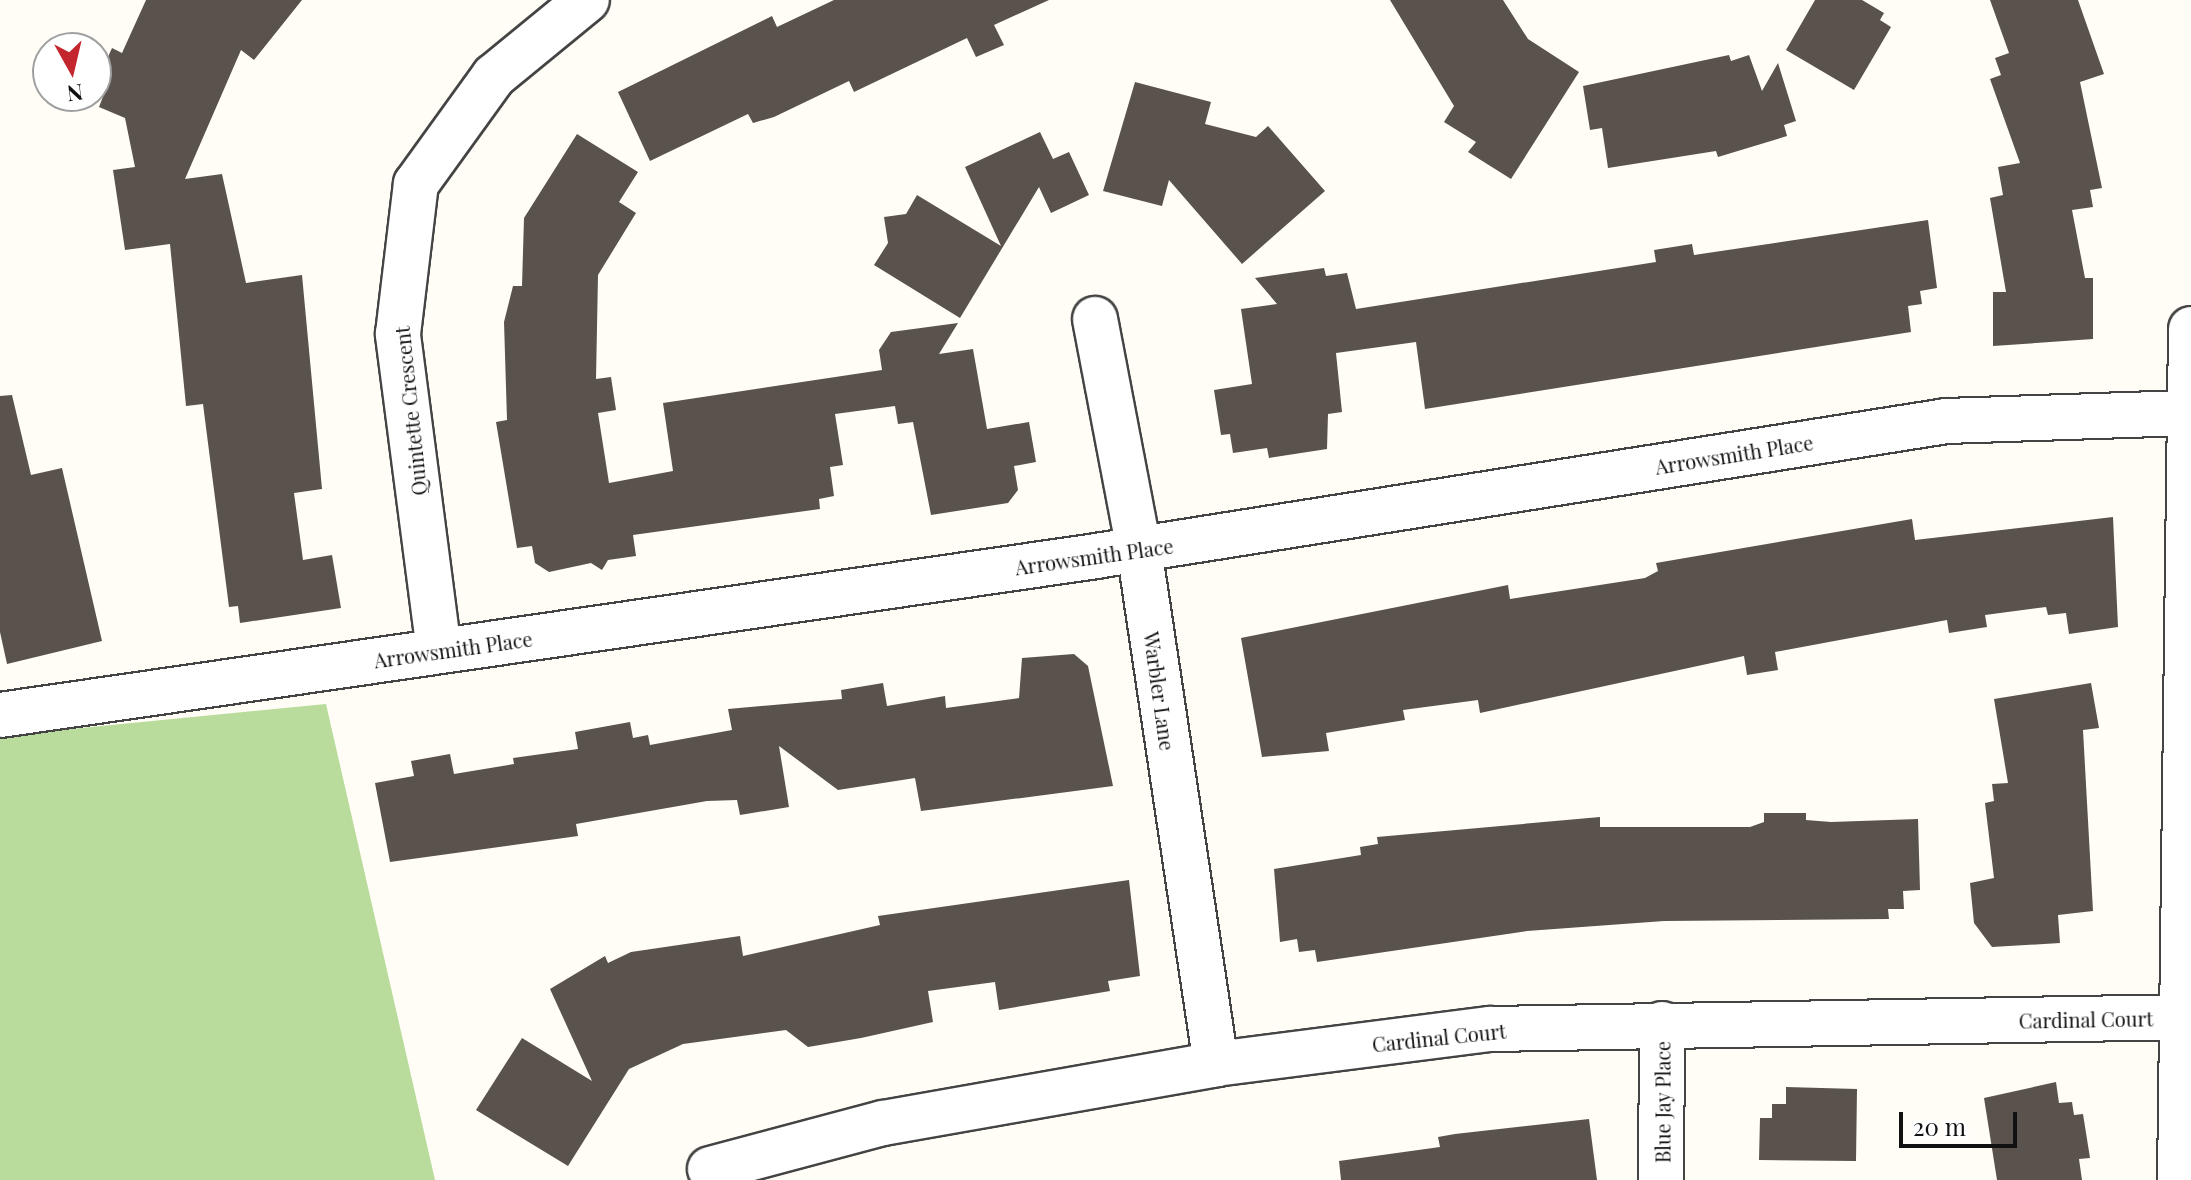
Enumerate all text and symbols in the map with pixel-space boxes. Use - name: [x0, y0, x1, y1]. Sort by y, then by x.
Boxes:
- north arrow: [32, 32, 112, 112]
- text: N: [65, 78, 85, 110]
- street label: Quintette Crescent: [389, 325, 431, 497]
- street label: Arrowsmith Place: [1653, 430, 1815, 478]
- street label: Arrowsmith Place: [1013, 533, 1175, 579]
- street label: Arrowsmith Place: [372, 626, 534, 672]
- street label: Warbler Lane: [1140, 630, 1180, 752]
- street label: Cardinal Court: [2018, 1006, 2154, 1032]
- street label: Cardinal Court: [1371, 1018, 1507, 1056]
- street label: Blue Jay Place: [1650, 1041, 1674, 1163]
- scale bar: [1903, 1096, 2021, 1146]
- text: 20 m: [1913, 1110, 1966, 1142]

